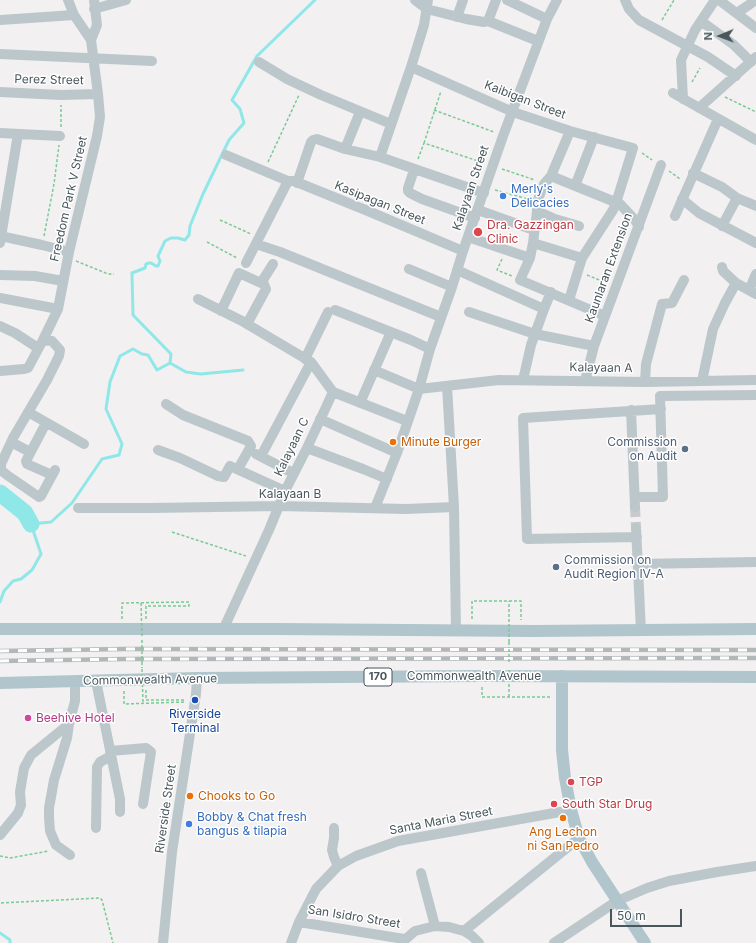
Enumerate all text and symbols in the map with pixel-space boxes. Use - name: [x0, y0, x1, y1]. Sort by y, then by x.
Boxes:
- north arrow: [700, 16, 740, 56]
- text: N: [701, 32, 715, 41]
- street label: Perez Street: [14, 72, 84, 88]
- street label: Kaibigan Street: [482, 78, 568, 122]
- street label: Freedom Park V Street: [48, 135, 90, 263]
- street label: Kalayaan Street: [450, 144, 492, 232]
- street label: Kasipagan Street: [332, 178, 428, 228]
- place label: Merly's Delicacies: [511, 182, 569, 210]
- marker: Merly's Delicacies: [498, 191, 508, 201]
- street label: Kaunlaran Extension: [582, 211, 636, 325]
- place label: Dra. Gazzingan Clinic: [487, 218, 574, 246]
- marker: Dra. Gazzingan Clinic: [472, 226, 484, 238]
- street label: Kalayaan A: [569, 360, 633, 376]
- street label: Kalayaan C: [272, 415, 312, 479]
- place label: Minute Burger: [401, 435, 481, 449]
- place label: Commission on Audit: [607, 435, 677, 463]
- marker: Minute Burger: [388, 437, 398, 447]
- marker: Commission on Audit: [680, 444, 690, 454]
- street label: Kalayaan B: [259, 487, 321, 501]
- place label: Commission on Audit Region IV-A: [564, 553, 664, 581]
- marker: Commission on Audit Region IV-A: [551, 562, 561, 572]
- road number: 170: [364, 668, 392, 686]
- street label: Commonwealth Avenue: [407, 669, 541, 683]
- street label: Commonwealth Avenue: [83, 672, 217, 688]
- marker: Riverside Terminal: [190, 695, 200, 705]
- place label: Riverside Terminal: [169, 707, 221, 735]
- place label: Beehive Hotel: [36, 711, 115, 725]
- marker: Beehive Hotel: [23, 713, 33, 723]
- street label: Riverside Street: [153, 764, 179, 854]
- place label: TGP: [579, 775, 603, 789]
- marker: TGP: [566, 777, 576, 787]
- place label: Chooks to Go: [198, 789, 275, 803]
- marker: Chooks to Go: [185, 791, 195, 801]
- place label: South Star Drug: [562, 797, 652, 811]
- marker: South Star Drug: [549, 799, 559, 809]
- street label: Santa Maria Street: [388, 804, 494, 838]
- place label: Bobby & Chat fresh bangus & tilapia: [197, 810, 307, 838]
- marker: Ang Lechon ni San Pedro: [558, 813, 568, 823]
- marker: Bobby & Chat fresh bangus & tilapia: [184, 819, 194, 829]
- place label: Ang Lechon ni San Pedro: [527, 825, 599, 853]
- scale bar: [612, 901, 684, 927]
- street label: San Isidro Street: [307, 903, 401, 931]
- text: 50 m: [617, 908, 646, 923]

